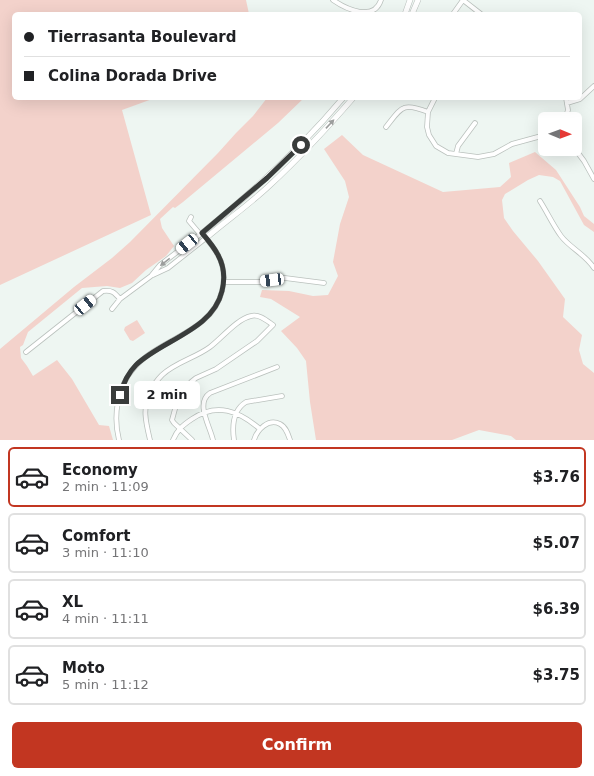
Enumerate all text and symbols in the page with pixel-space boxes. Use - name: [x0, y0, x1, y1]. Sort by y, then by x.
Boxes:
- text: Tierrasanta Boulevard: [48, 28, 236, 46]
- text: Colina Dorada Drive: [48, 67, 217, 85]
- north arrow: [538, 112, 582, 156]
- map controls: [538, 112, 582, 156]
- one-way arrow: [325, 119, 334, 129]
- route start: [292, 136, 310, 154]
- car: [174, 232, 200, 256]
- one-way arrow: [159, 258, 170, 267]
- car: [259, 273, 285, 287]
- car: [72, 293, 98, 317]
- callout: 2 min: [134, 381, 200, 409]
- route end: [111, 386, 129, 404]
- text: 2 min: [147, 387, 187, 402]
- icon: car: [14, 459, 50, 495]
- text: Economy: [62, 461, 138, 479]
- text: $3.76: [533, 468, 580, 486]
- text: 2 min · 11:09: [62, 479, 149, 494]
- icon: car: [14, 525, 50, 561]
- text: Comfort: [62, 527, 130, 545]
- text: $5.07: [533, 534, 580, 552]
- text: 3 min · 11:10: [62, 545, 149, 560]
- icon: car: [14, 591, 50, 627]
- text: XL: [62, 593, 83, 611]
- text: $6.39: [533, 600, 580, 618]
- text: 4 min · 11:11: [62, 611, 149, 626]
- icon: car: [14, 657, 50, 693]
- text: Moto: [62, 659, 105, 677]
- text: $3.75: [533, 666, 580, 684]
- text: 5 min · 11:12: [62, 677, 149, 692]
- button: Confirm: [12, 722, 582, 768]

